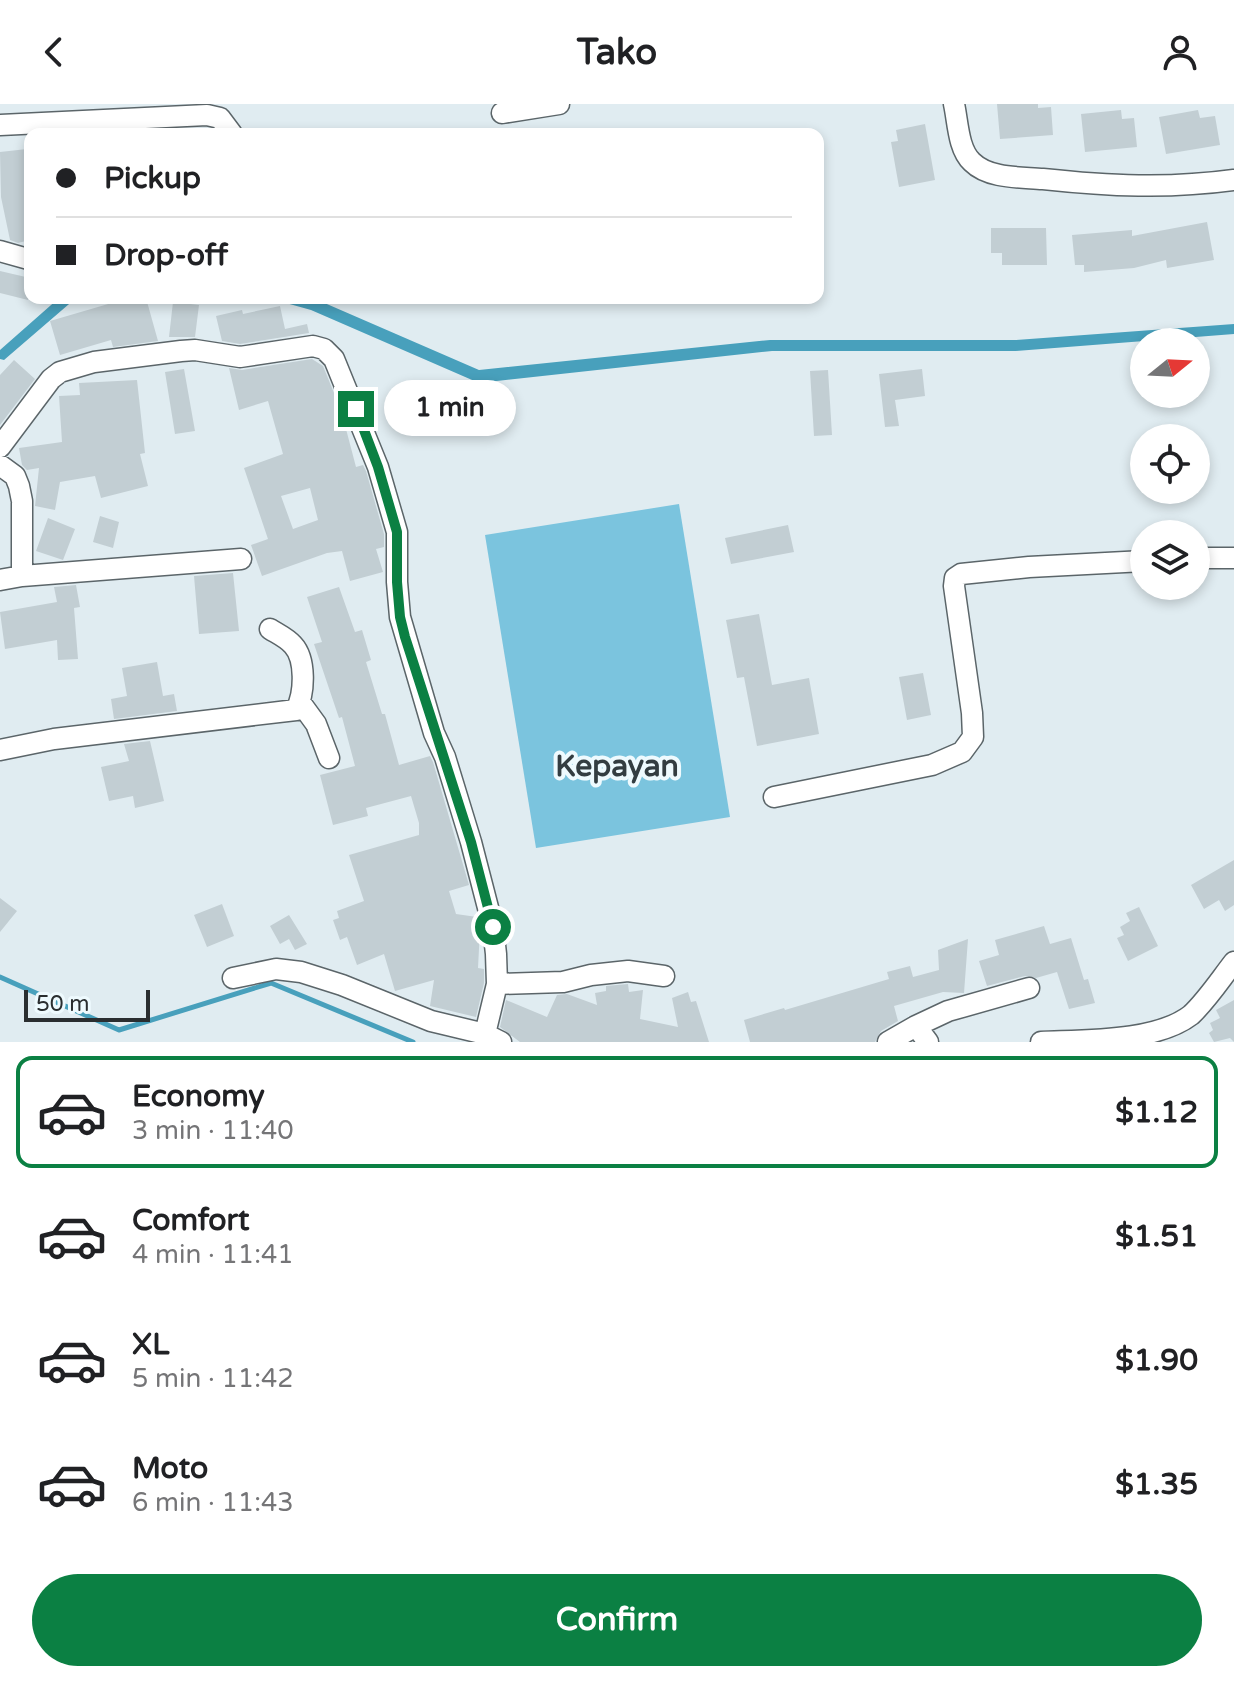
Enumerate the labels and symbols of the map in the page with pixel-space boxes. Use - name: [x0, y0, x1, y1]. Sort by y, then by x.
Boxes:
- north arrow: [1130, 328, 1210, 408]
- callout: 1 min: [384, 381, 516, 437]
- route end: [338, 391, 374, 427]
- district label: Kepayan: [555, 748, 679, 785]
- route start: [475, 909, 511, 945]
- scale bar: [24, 986, 150, 1022]

